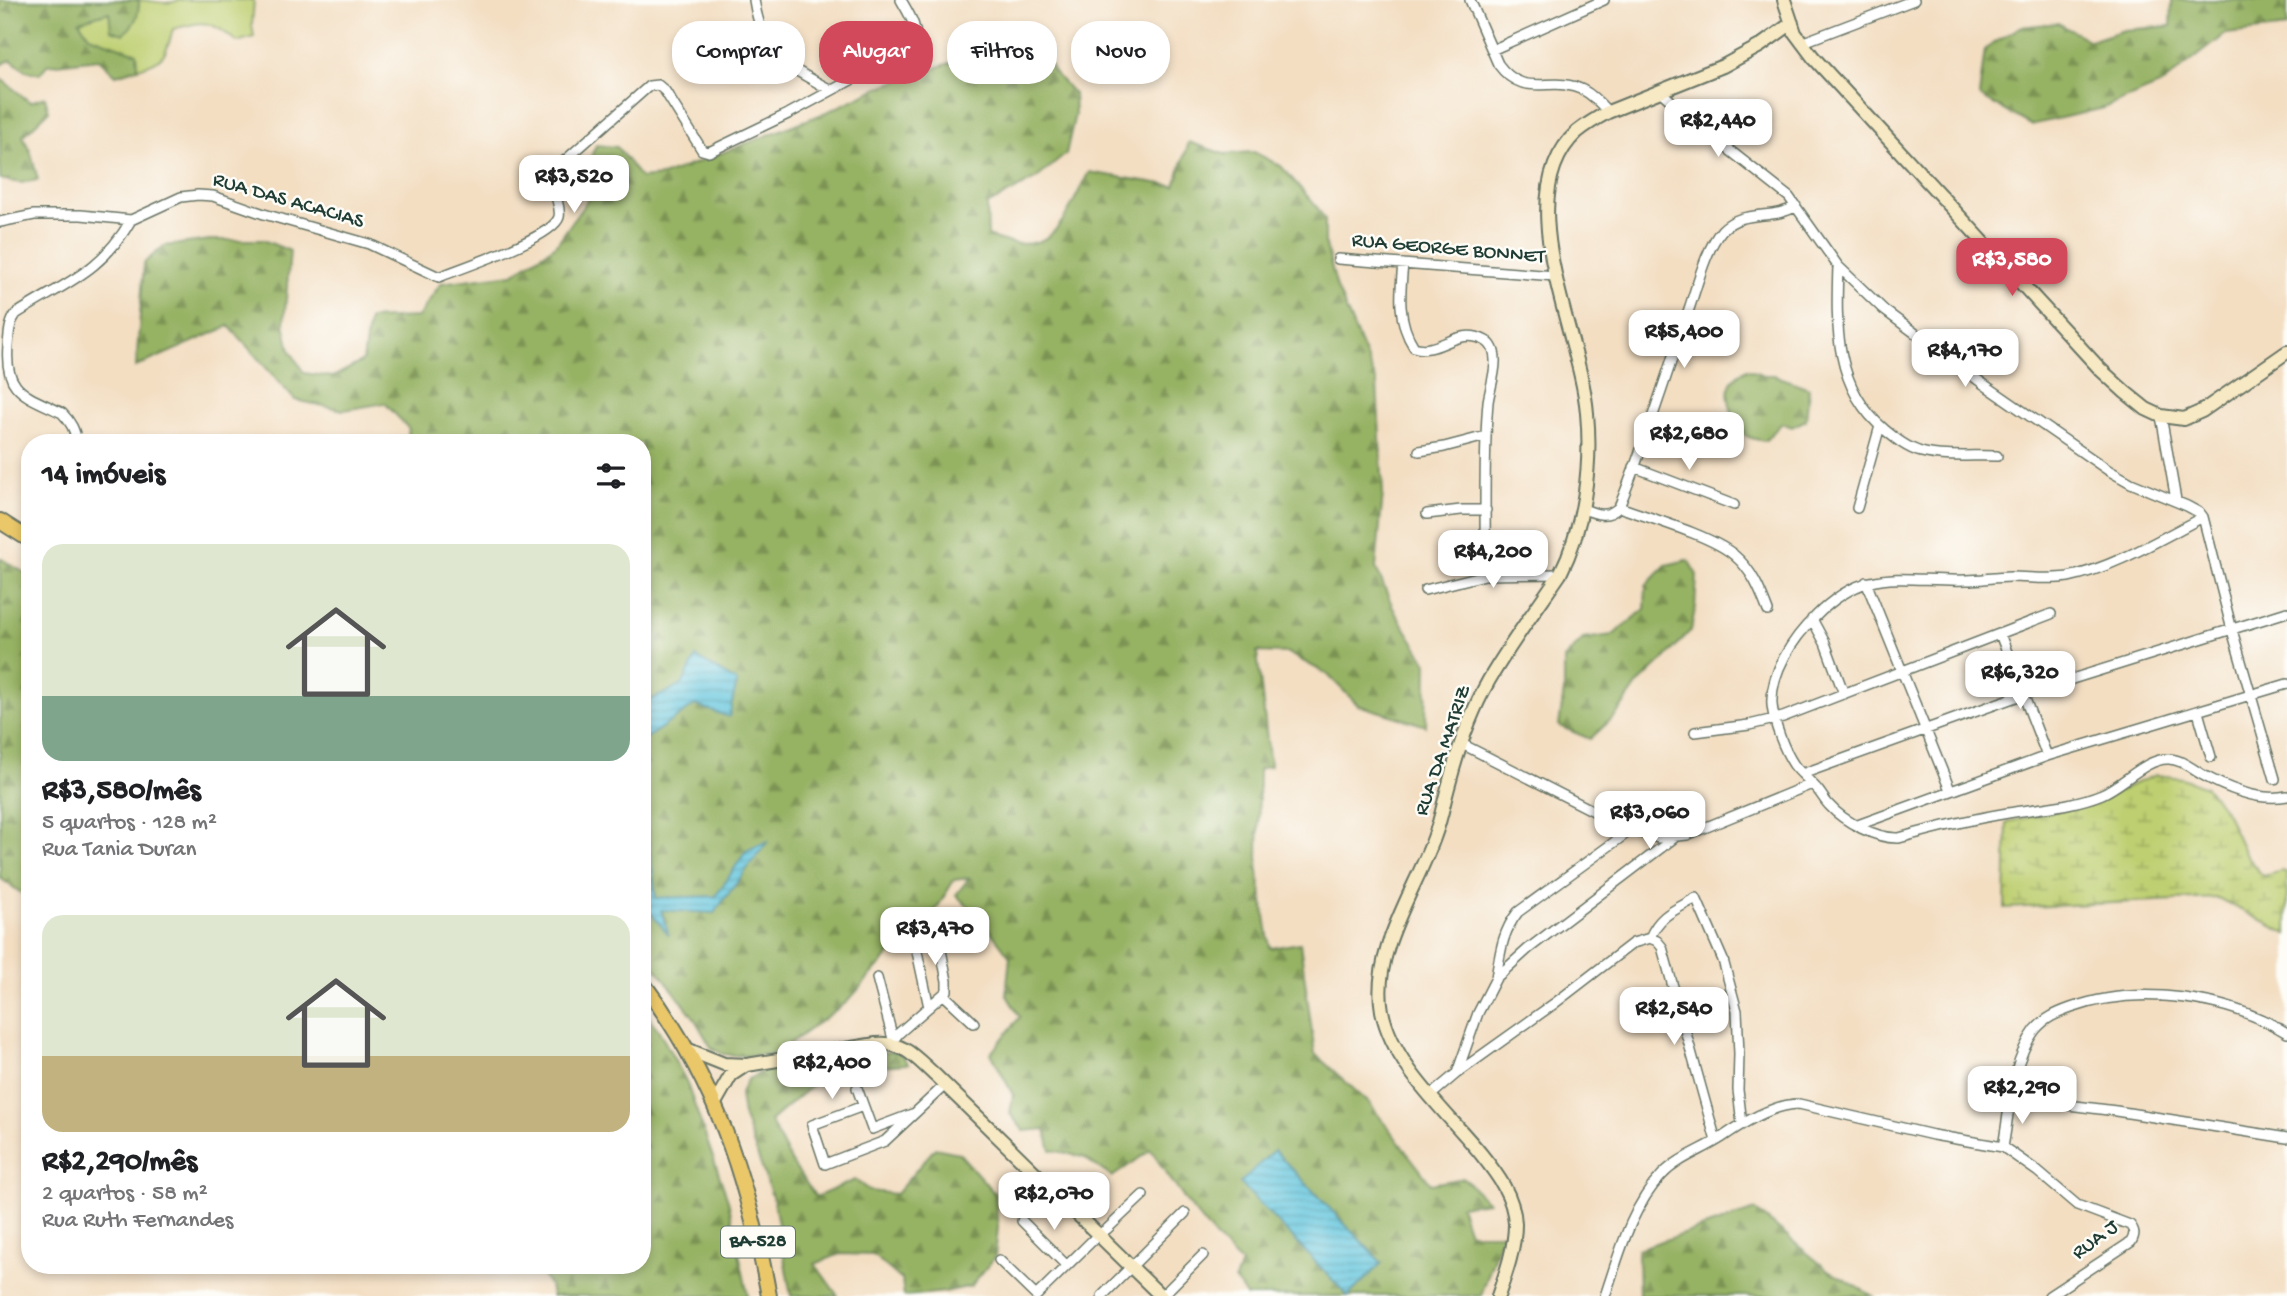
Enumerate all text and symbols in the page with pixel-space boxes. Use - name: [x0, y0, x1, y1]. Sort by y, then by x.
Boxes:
- chip: Comprar: [672, 21, 805, 84]
- chip: Alugar: [819, 21, 933, 84]
- chip: Filtros: [947, 21, 1057, 84]
- chip: Novo: [1071, 21, 1170, 84]
- pin: R$2,440: [1653, 100, 1783, 159]
- text: R$2,440: [1680, 108, 1756, 135]
- pin: R$3,520: [509, 156, 639, 215]
- text: R$3,520: [535, 164, 613, 191]
- street label: RUA DAS ACACIAS: [210, 168, 367, 236]
- street label: RUA GEORGE BONNET: [1350, 229, 1546, 271]
- pin: R$3,580: [1947, 238, 2077, 298]
- text: R$3,580: [1972, 247, 2052, 274]
- pin: R$5,400: [1619, 310, 1749, 370]
- text: R$5,400: [1645, 319, 1723, 346]
- pin: R$4,170: [1900, 330, 2030, 389]
- text: R$4,170: [1928, 338, 2002, 365]
- pin: R$2,680: [1624, 412, 1754, 472]
- text: R$2,680: [1650, 421, 1728, 448]
- icon: filters: [592, 457, 630, 495]
- text: 14 imóveis: [42, 459, 165, 494]
- pin: R$4,200: [1428, 530, 1558, 590]
- text: R$4,200: [1454, 539, 1532, 566]
- icon: home: [273, 589, 399, 715]
- pin: R$6,320: [1955, 652, 2085, 711]
- text: R$6,320: [1981, 660, 2059, 687]
- street label: RUA DA MATRIZ: [1410, 682, 1478, 819]
- text: R$3,580/mês: [42, 775, 200, 810]
- pin: R$3,060: [1585, 792, 1715, 851]
- text: R$3,060: [1610, 800, 1690, 827]
- text: 5 quartos · 128 m²: [42, 810, 217, 837]
- text: Rua Tania Duran: [42, 837, 196, 864]
- pin: R$3,470: [870, 908, 1000, 967]
- text: R$3,470: [896, 916, 974, 943]
- icon: home: [273, 960, 399, 1086]
- pin: R$2,540: [1609, 988, 1739, 1047]
- text: R$2,540: [1636, 996, 1712, 1023]
- pin: R$2,400: [767, 1042, 897, 1101]
- text: R$2,400: [793, 1050, 871, 1077]
- pin: R$2,290: [1957, 1066, 2087, 1126]
- text: R$2,290: [1984, 1075, 2060, 1102]
- text: R$2,290/mês: [42, 1146, 197, 1181]
- pin: R$2,070: [989, 1172, 1119, 1232]
- text: 2 quartos · 58 m²: [42, 1181, 208, 1208]
- text: R$2,070: [1015, 1181, 1093, 1208]
- text: Rua Ruth Fernandes: [42, 1208, 233, 1235]
- street label: RUA J: [2068, 1215, 2125, 1267]
- road number: BA-528: [721, 1226, 795, 1258]

